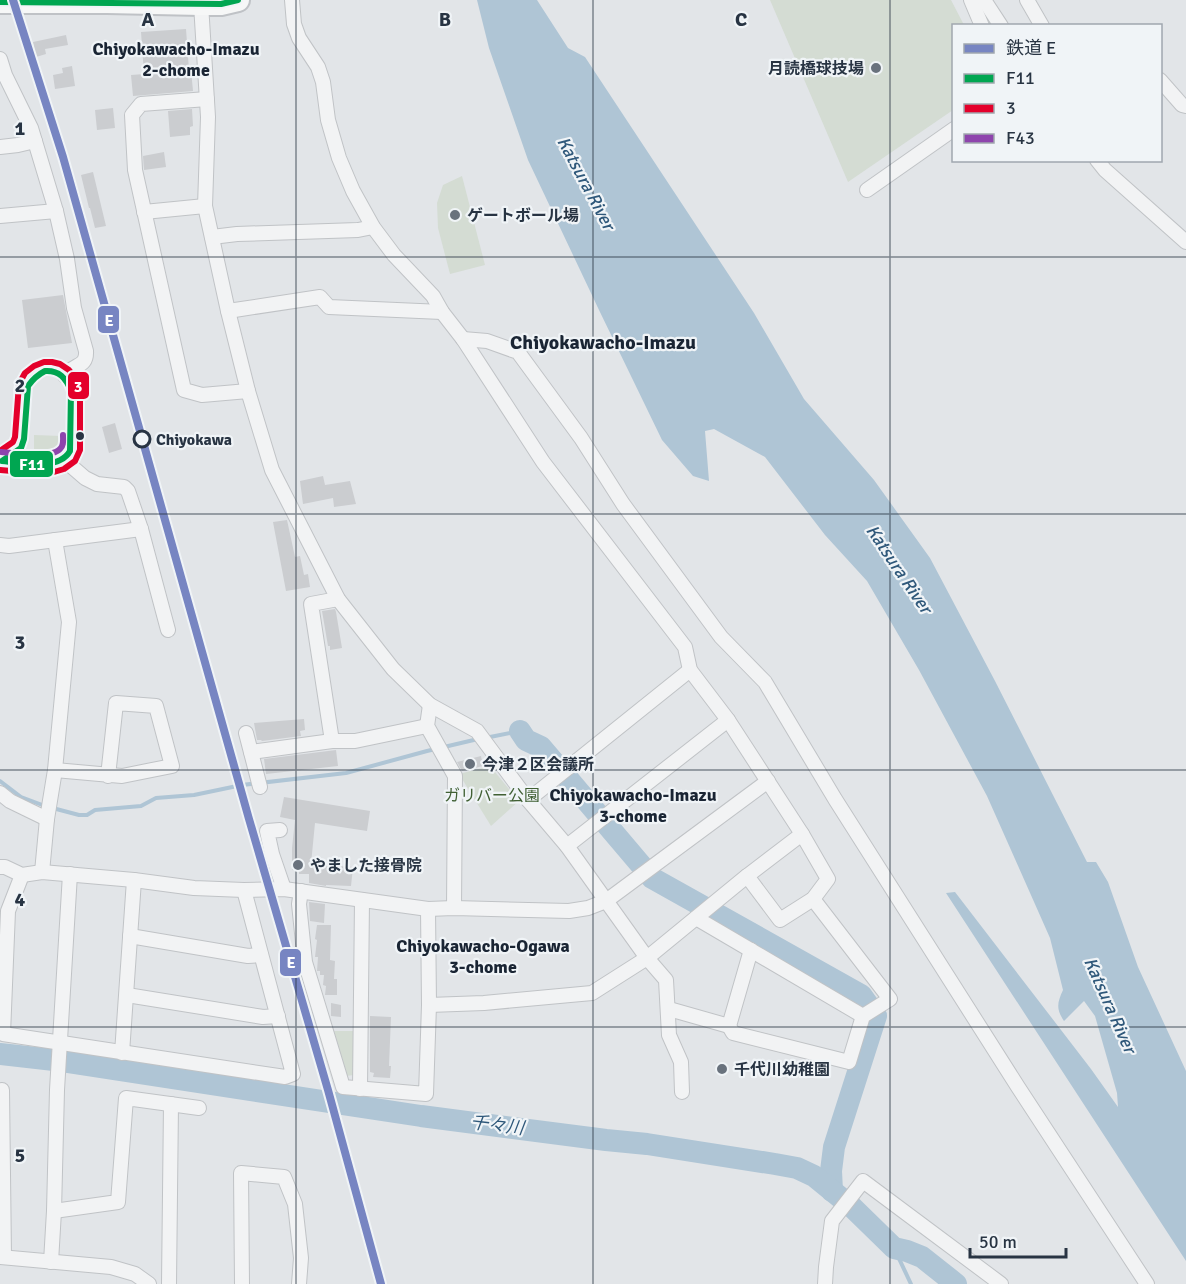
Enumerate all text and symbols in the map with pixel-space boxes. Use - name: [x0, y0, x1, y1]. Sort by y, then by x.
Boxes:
- text: A: [142, 7, 155, 32]
- text: B: [439, 7, 451, 32]
- text: C: [735, 7, 747, 32]
- legend: [952, 24, 1162, 162]
- text: 鉄道 E: [1006, 37, 1056, 59]
- district label: Chiyokawacho-Imazu 2-chome: [92, 38, 260, 81]
- place label: 月読橋球技場: [768, 59, 864, 79]
- marker: 月読橋球技場: [869, 61, 883, 75]
- text: F11: [1006, 67, 1035, 89]
- text: 3: [1006, 97, 1016, 119]
- text: 1: [15, 116, 26, 141]
- text: F43: [1006, 127, 1035, 149]
- water label: Katsura River: [552, 133, 621, 235]
- place label: ゲートボール場: [467, 206, 579, 226]
- marker: ゲートボール場: [448, 208, 462, 222]
- line badge: E: [97, 305, 120, 334]
- text: E: [104, 311, 114, 331]
- district label: Chiyokawacho-Imazu: [510, 330, 696, 355]
- line badge: 3: [67, 371, 90, 400]
- text: 2: [15, 373, 25, 398]
- text: 3: [74, 377, 82, 397]
- unlabelled marker: [74, 430, 86, 442]
- marker: Chiyokawa: [133, 430, 151, 448]
- place label: Chiyokawa: [156, 430, 232, 450]
- line badge: F11: [9, 450, 54, 478]
- text: F11: [19, 455, 45, 475]
- water label: Katsura River: [861, 520, 938, 620]
- text: 3: [15, 630, 25, 655]
- place label: 今津２区会議所: [482, 755, 594, 775]
- marker: 今津２区会議所: [463, 757, 477, 771]
- district label: Chiyokawacho-Imazu 3-chome: [549, 784, 717, 827]
- park label: ガリバー公園: [444, 786, 540, 806]
- place label: やました接骨院: [310, 856, 422, 876]
- marker: やました接骨院: [291, 858, 305, 872]
- text: 4: [15, 887, 26, 912]
- district label: Chiyokawacho-Ogawa 3-chome: [396, 935, 570, 978]
- line badge: E: [279, 948, 302, 977]
- text: E: [286, 953, 296, 973]
- water label: Katsura River: [1079, 954, 1142, 1058]
- place label: 千代川幼稚園: [734, 1060, 830, 1080]
- marker: 千代川幼稚園: [715, 1062, 729, 1076]
- water label: 千々川: [469, 1111, 527, 1139]
- text: 5: [15, 1143, 25, 1168]
- scale bar: [970, 1221, 1066, 1259]
- text: 50 m: [979, 1231, 1017, 1253]

